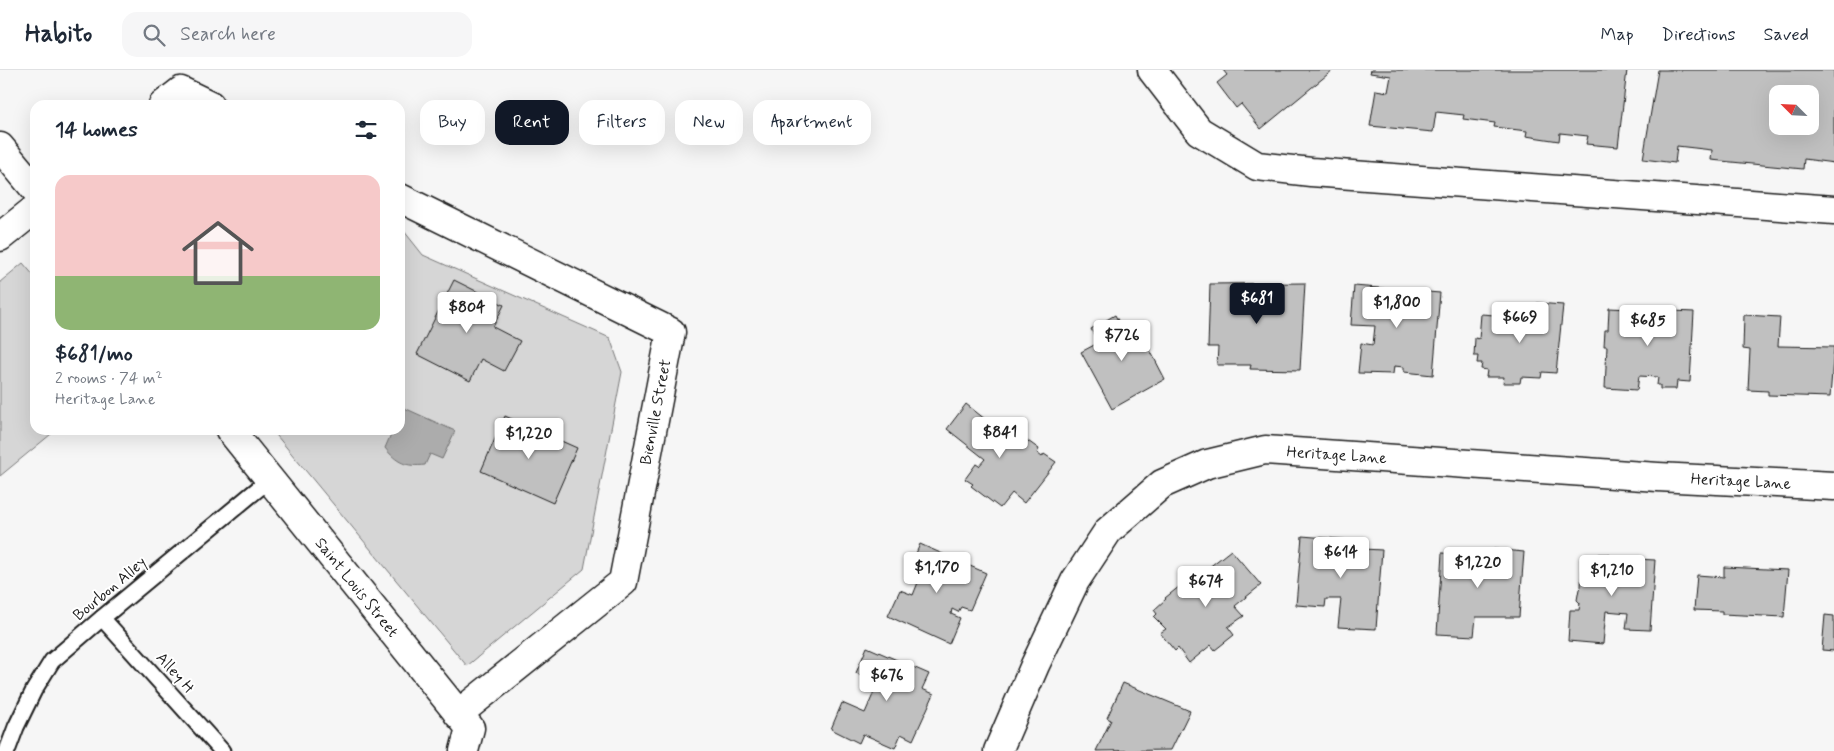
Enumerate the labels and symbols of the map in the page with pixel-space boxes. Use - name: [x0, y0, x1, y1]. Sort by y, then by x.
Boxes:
- north arrow: [1769, 85, 1819, 135]
- pin: $681: [1227, 282, 1287, 325]
- pin: $1,800: [1356, 286, 1438, 329]
- pin: $804: [437, 292, 497, 334]
- pin: $669: [1490, 302, 1550, 344]
- pin: $685: [1618, 304, 1678, 347]
- pin: $726: [1092, 320, 1152, 362]
- street label: Bienville Street: [635, 357, 677, 467]
- pin: $841: [970, 416, 1030, 459]
- pin: $1,220: [488, 418, 570, 460]
- street label: Heritage Lane: [1286, 441, 1388, 469]
- street label: Heritage Lane: [1690, 468, 1792, 494]
- street label: Saint Louis Street: [310, 533, 403, 642]
- pin: $614: [1311, 536, 1371, 579]
- pin: $1,220: [1437, 546, 1519, 589]
- street label: Bourbon Alley: [69, 552, 151, 626]
- pin: $1,170: [896, 552, 978, 594]
- pin: $1,210: [1571, 554, 1653, 597]
- pin: $674: [1176, 566, 1236, 608]
- street label: Alley H: [151, 648, 199, 698]
- pin: $676: [857, 660, 917, 702]

